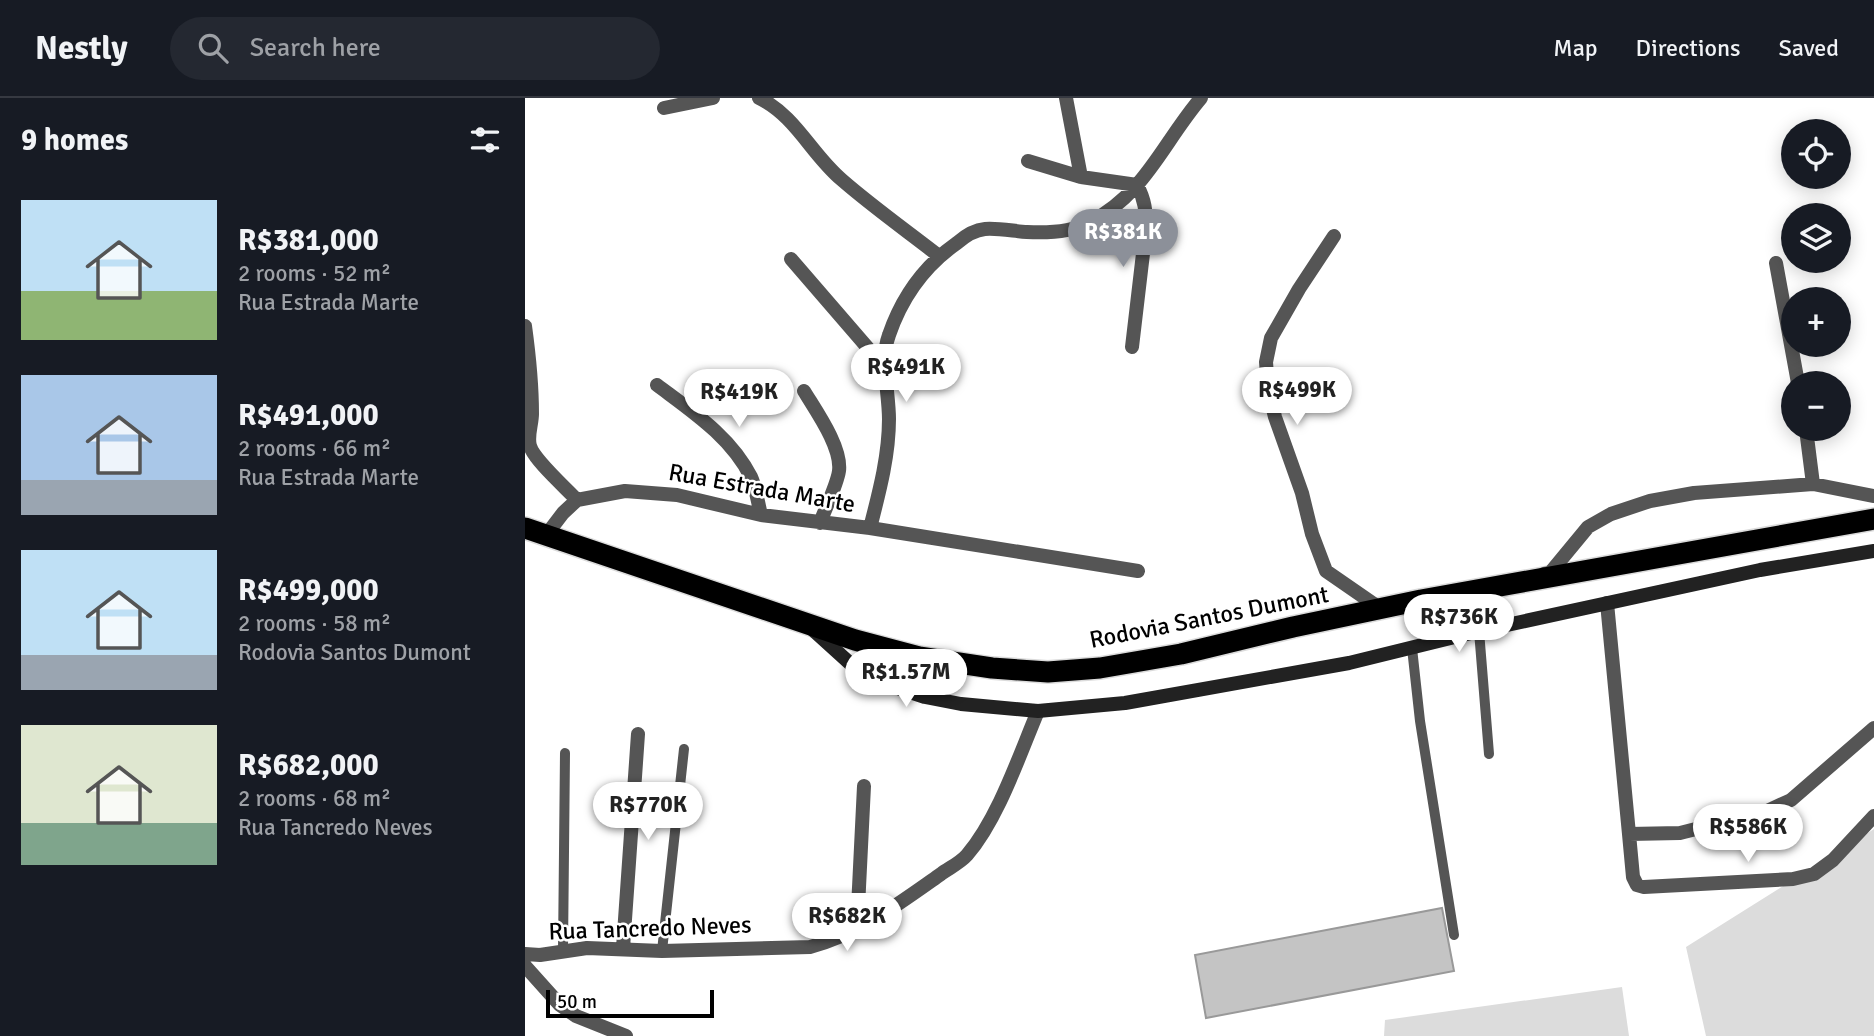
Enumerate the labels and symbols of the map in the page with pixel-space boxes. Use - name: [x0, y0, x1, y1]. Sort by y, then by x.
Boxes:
- pin: R$381K: [1066, 209, 1180, 269]
- pin: R$491K: [849, 344, 963, 404]
- pin: R$499K: [1240, 368, 1354, 427]
- pin: R$419K: [682, 370, 796, 429]
- street label: Rua Estrada Marte: [666, 457, 858, 519]
- street label: Rodovia Santos Dumont: [1087, 579, 1331, 655]
- pin: R$736K: [1402, 594, 1516, 654]
- pin: R$1.57M: [841, 650, 971, 709]
- pin: R$770K: [591, 782, 705, 842]
- pin: R$586K: [1691, 804, 1805, 864]
- pin: R$682K: [790, 894, 904, 953]
- street label: Rua Tancredo Neves: [548, 909, 752, 947]
- scale bar: [546, 987, 714, 1019]

